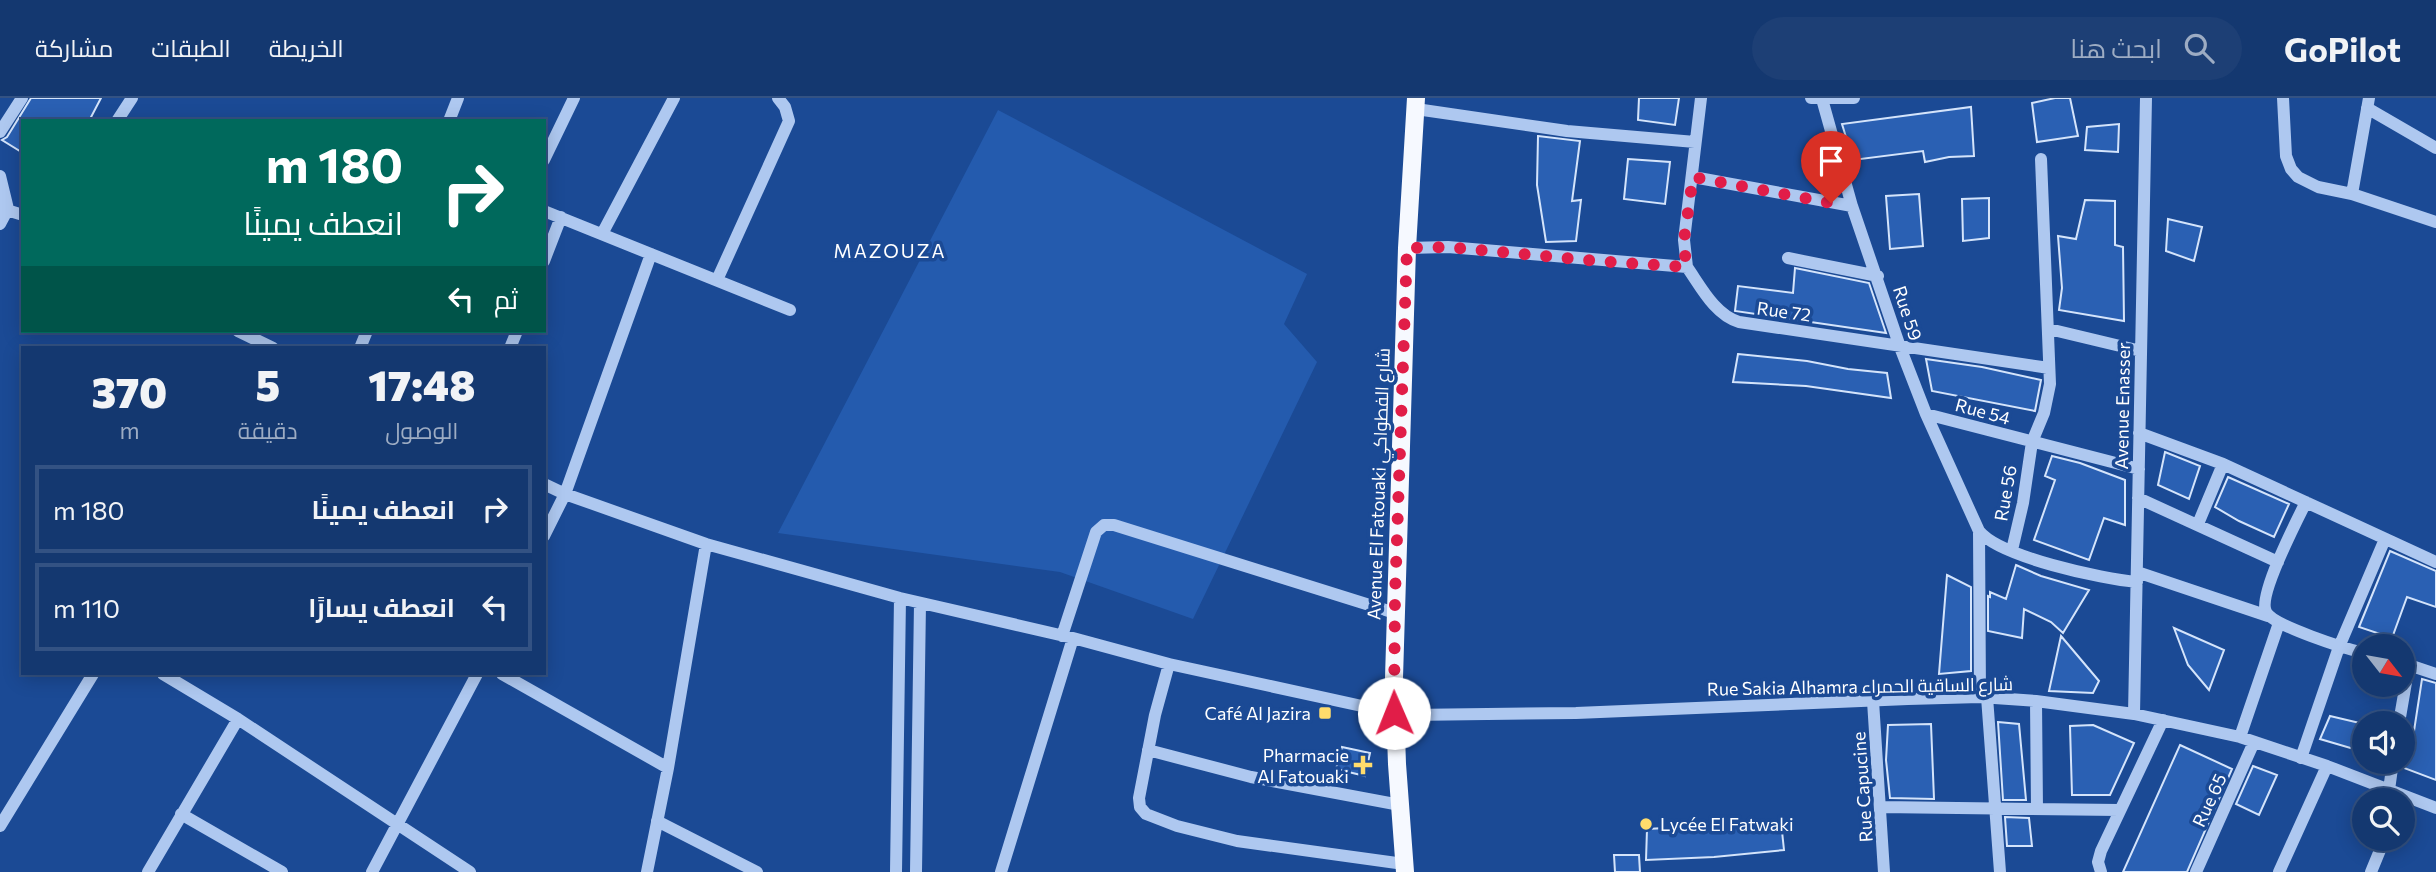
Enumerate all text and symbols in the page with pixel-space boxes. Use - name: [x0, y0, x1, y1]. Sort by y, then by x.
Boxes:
- search box: [1752, 17, 2242, 80]
- text: GoPilot: [2284, 28, 2401, 69]
- icon: search: [2180, 29, 2218, 67]
- text: ابحث هنا: [2070, 32, 2162, 63]
- text: مشاركة: [35, 33, 113, 62]
- text: الطبقات: [151, 33, 231, 62]
- text: الخريطة: [269, 33, 344, 62]
- pin: [1801, 131, 1861, 203]
- text: 180 m: [266, 133, 403, 193]
- icon: arrive: [1812, 142, 1850, 180]
- icon: right: [427, 147, 518, 238]
- text: انعطف يمينًا: [243, 202, 403, 242]
- district label: MAZOUZA: [833, 239, 947, 262]
- icon: left: [442, 280, 480, 318]
- text: ثم: [494, 283, 518, 314]
- street label: Rue 59: [1889, 283, 1927, 343]
- street label: Rue 72: [1756, 296, 1813, 326]
- street label: Avenue Enasser: [2110, 342, 2134, 470]
- street label: Avenue El Fatouaki شارع الفطواكي: [1362, 348, 1398, 621]
- text: 5: [255, 358, 280, 410]
- text: 17:48: [368, 358, 475, 410]
- text: 370: [92, 365, 167, 417]
- street label: Rue 54: [1953, 393, 2013, 429]
- text: m: [119, 416, 139, 444]
- text: دقيقة: [238, 416, 298, 444]
- text: الوصول: [385, 416, 458, 444]
- street label: Rue 56: [1989, 463, 2021, 523]
- icon: right: [476, 490, 514, 528]
- text: انعطف يمينًا: [311, 493, 455, 524]
- text: 180 m: [53, 494, 125, 525]
- icon: left: [476, 588, 514, 626]
- text: انعطف يسارًا: [308, 591, 455, 622]
- text: 110 m: [53, 592, 120, 623]
- north arrow: [2352, 634, 2415, 696]
- map controls: [2352, 634, 2415, 851]
- street label: Rue Sakia Alhamra شارع الساقية الحمراء: [1707, 672, 2013, 702]
- position arrow: [1357, 676, 1431, 750]
- place label: Café Al Jazira: [1205, 702, 1311, 724]
- marker: Café Al Jazira: [1317, 705, 1333, 721]
- button: sound: [2352, 711, 2415, 774]
- street label: Rue Capucine: [1847, 731, 1877, 843]
- place label: Pharmacie Al Fatouaki: [1257, 744, 1349, 787]
- marker: Pharmacie Al Fatouaki: [1355, 757, 1371, 773]
- street label: Rue 65: [2187, 770, 2231, 830]
- button: search: [2352, 788, 2415, 851]
- place label: Lycée El Fatwaki: [1660, 813, 1794, 835]
- marker: Lycée El Fatwaki: [1638, 816, 1654, 832]

